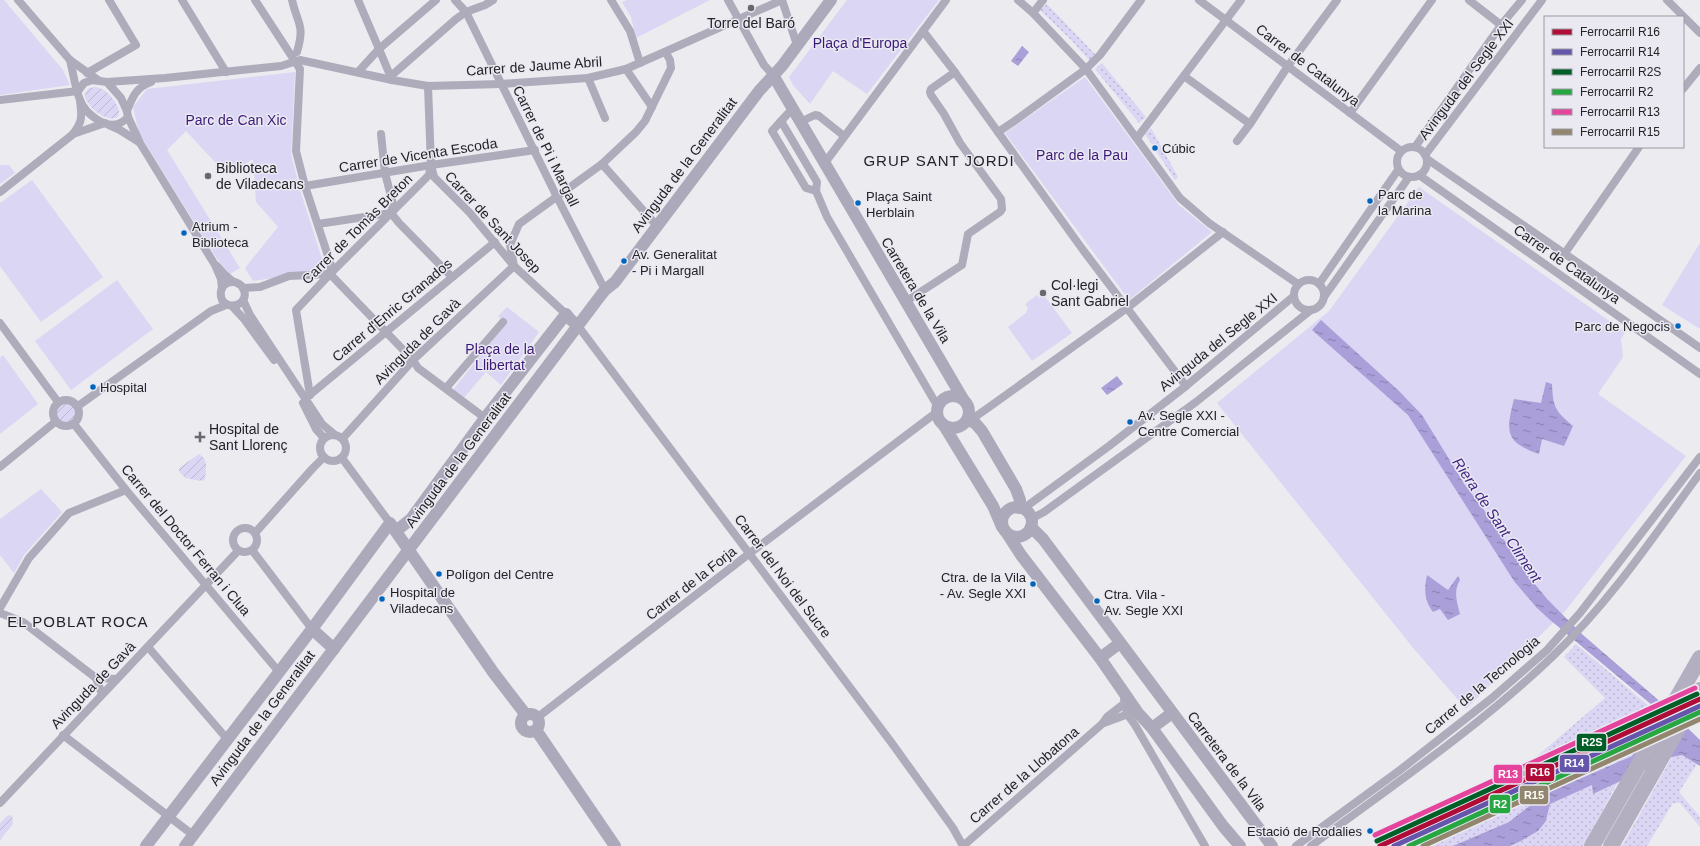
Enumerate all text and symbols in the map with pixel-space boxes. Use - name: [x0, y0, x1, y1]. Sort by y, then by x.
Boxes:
- marker: Torre del Baró: [746, 3, 756, 13]
- place label: Torre del Baró: [707, 15, 795, 31]
- street label: Avinguda del Segle XXI: [1415, 16, 1517, 142]
- legend: [1544, 16, 1684, 148]
- street label: Carrer de Catalunya: [1253, 21, 1363, 109]
- text: Ferrocarril R16: [1580, 25, 1660, 39]
- park label: Plaça d'Europa: [813, 35, 907, 51]
- text: Ferrocarril R14: [1580, 45, 1660, 59]
- street label: Carrer de Jaume Abril: [466, 53, 602, 79]
- text: Ferrocarril R2S: [1580, 65, 1661, 79]
- street label: Carrer de Pi i Margall: [510, 83, 582, 209]
- text: Ferrocarril R2: [1580, 85, 1654, 99]
- street label: Avinguda de la Generalitat: [628, 94, 740, 236]
- text: Ferrocarril R13: [1580, 105, 1660, 119]
- park label: Parc de Can Xic: [185, 112, 287, 128]
- text: Ferrocarril R15: [1580, 125, 1660, 139]
- street label: Carrer de Vicenta Escoda: [338, 135, 498, 175]
- place label: Cúbic: [1162, 141, 1196, 156]
- marker: Cúbic: [1150, 143, 1160, 153]
- park label: Parc de la Pau: [1036, 147, 1128, 163]
- district label: GRUP SANT JORDI: [863, 152, 1015, 169]
- place label: Biblioteca de Viladecans: [216, 160, 304, 192]
- street label: Carrer de Sant Josep: [442, 168, 544, 276]
- marker: Biblioteca de Viladecans: [203, 171, 213, 181]
- street label: Carrer de Tomàs Breton: [299, 171, 415, 287]
- place label: Parc de la Marina: [1378, 187, 1432, 218]
- place label: Plaça Saint Herblain: [866, 189, 932, 220]
- marker: Parc de la Marina: [1365, 196, 1375, 206]
- marker: Plaça Saint Herblain: [853, 198, 863, 208]
- place label: Atrium - Biblioteca: [192, 219, 249, 250]
- street label: Carrer de Catalunya: [1511, 221, 1623, 307]
- marker: Atrium - Biblioteca: [179, 228, 189, 238]
- street label: Carretera de la Vila: [878, 234, 954, 346]
- place label: Av. Generalitat - Pi i Margall: [632, 247, 717, 278]
- street label: Carrer d'Enric Granados: [329, 255, 455, 365]
- marker: Av. Generalitat - Pi i Margall: [619, 256, 629, 266]
- place label: Col·legi Sant Gabriel: [1051, 277, 1129, 309]
- marker: Col·legi Sant Gabriel: [1038, 288, 1048, 298]
- street label: Avinguda del Segle XXI: [1156, 290, 1280, 394]
- street label: Avinguda de Gavà: [371, 295, 463, 387]
- place label: Parc de Negocis: [1575, 319, 1670, 334]
- marker: Parc de Negocis: [1673, 321, 1683, 331]
- park label: Plaça de la Llibertat: [465, 341, 535, 373]
- place label: Hospital: [100, 380, 147, 395]
- marker: Hospital: [88, 382, 98, 392]
- street label: Avinguda de la Generalitat: [402, 389, 514, 531]
- place label: Av. Segle XXI - Centre Comercial: [1138, 408, 1239, 439]
- marker: Av. Segle XXI - Centre Comercial: [1125, 417, 1135, 427]
- place label: Hospital de Sant Llorenç: [209, 421, 288, 453]
- marker: Hospital de Sant Llorenç: [194, 431, 206, 443]
- water label: Riera de Sant Climent: [1449, 454, 1546, 586]
- street label: Carrer del Doctor Ferran i Clua: [118, 461, 254, 619]
- street label: Carrer del Noi del Sucre: [731, 511, 835, 641]
- street label: Carrer de la Forja: [643, 543, 739, 623]
- place label: Polígon del Centre: [446, 567, 554, 582]
- marker: Polígon del Centre: [434, 569, 444, 579]
- place label: Ctra. de la Vila - Av. Segle XXI: [940, 570, 1027, 601]
- marker: Ctra. de la Vila - Av. Segle XXI: [1028, 579, 1038, 589]
- place label: Hospital de Viladecans: [390, 585, 455, 616]
- place label: Ctra. Vila - Av. Segle XXI: [1104, 587, 1183, 618]
- marker: Hospital de Viladecans: [377, 594, 387, 604]
- marker: Ctra. Vila - Av. Segle XXI: [1092, 596, 1102, 606]
- district label: EL POBLAT ROCA: [7, 613, 149, 630]
- street label: Carrer de la Tecnologia: [1422, 632, 1543, 738]
- street label: Avinguda de Gavà: [47, 638, 139, 732]
- street label: Avinguda de la Generalitat: [206, 647, 318, 789]
- street label: Carretera de la Vila: [1184, 708, 1270, 814]
- street label: Carrer de la Llobatona: [966, 723, 1082, 827]
- line badge: R2S: [1576, 733, 1607, 752]
- text: R2S: [1581, 736, 1603, 748]
- line badge: R14: [1559, 754, 1590, 773]
- text: R14: [1564, 757, 1585, 769]
- line badge: R16: [1525, 763, 1555, 782]
- line badge: R13: [1493, 764, 1523, 784]
- text: R16: [1530, 766, 1550, 778]
- text: R13: [1498, 768, 1518, 780]
- line badge: R15: [1519, 785, 1549, 805]
- text: R15: [1524, 789, 1544, 801]
- line badge: R2: [1489, 794, 1511, 814]
- text: R2: [1493, 798, 1507, 810]
- place label: Estació de Rodalies: [1247, 824, 1362, 839]
- marker: Estació de Rodalies: [1365, 826, 1375, 836]

